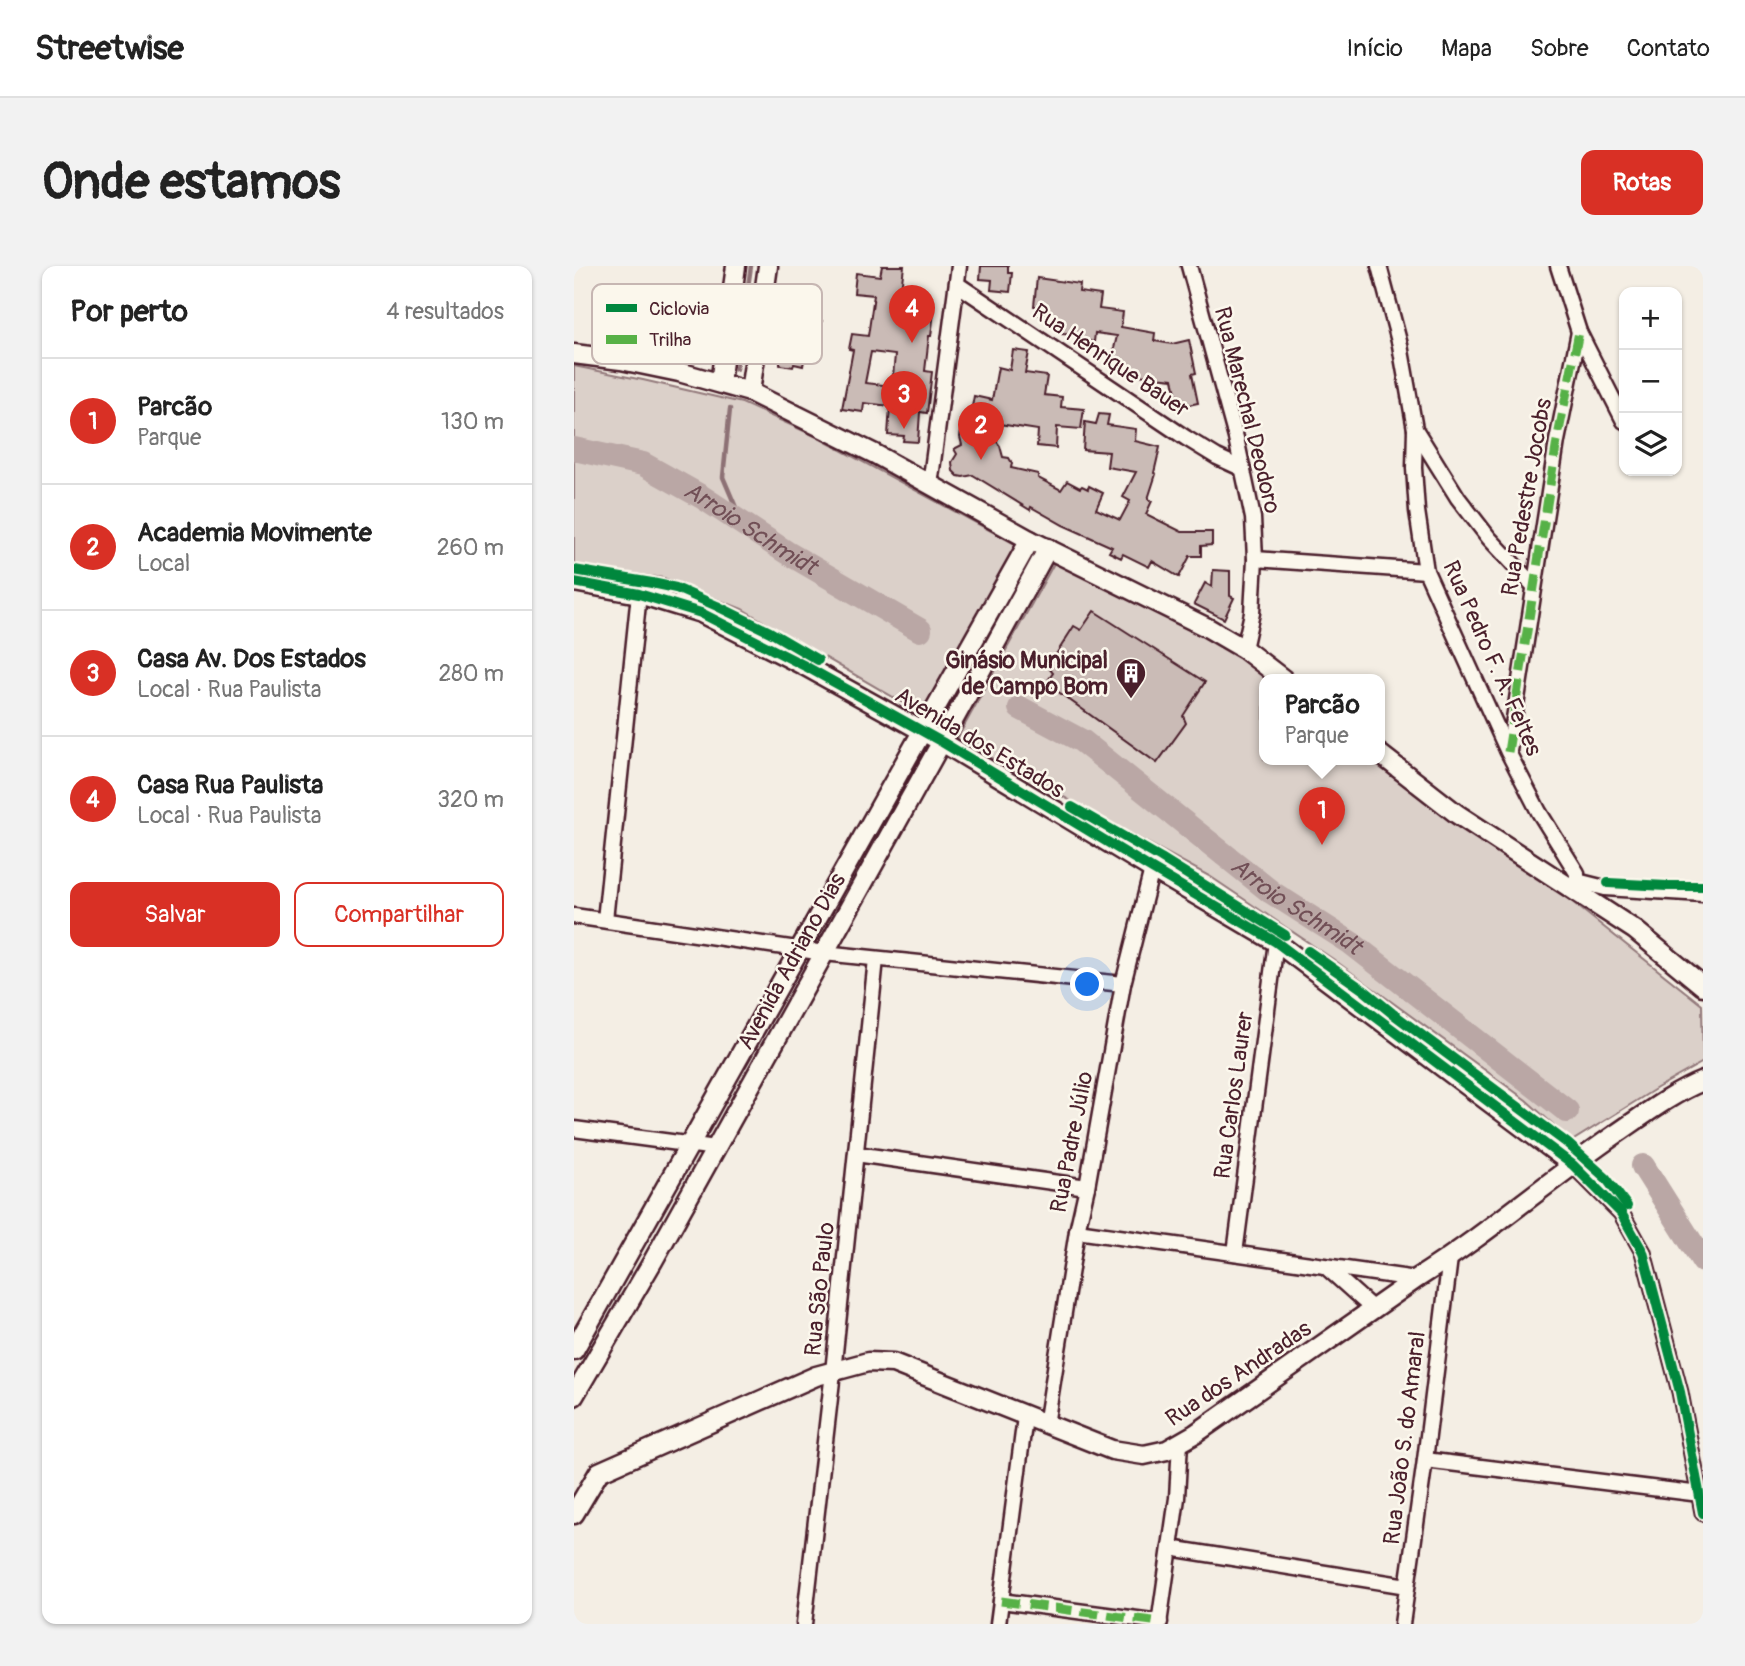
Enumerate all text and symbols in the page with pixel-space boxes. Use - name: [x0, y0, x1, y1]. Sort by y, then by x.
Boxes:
- text: Streetwise: [35, 28, 184, 69]
- text: Início: [1347, 34, 1403, 63]
- text: Mapa: [1441, 34, 1492, 63]
- text: Sobre: [1530, 34, 1589, 63]
- text: Contato: [1627, 34, 1710, 63]
- button: Rotas: [1581, 150, 1703, 215]
- text: Onde estamos: [42, 152, 340, 213]
- legend: [592, 284, 822, 364]
- pin: 4: [889, 285, 935, 343]
- map controls: [1619, 287, 1682, 476]
- button: +: [1619, 287, 1682, 350]
- text: Por perto: [70, 293, 188, 330]
- text: 4 resultados: [386, 297, 504, 326]
- text: Ciclovia: [649, 297, 709, 321]
- street label: Rua Henrique Bauer: [1027, 297, 1195, 424]
- street label: Rua Marechal Deodoro: [1208, 304, 1287, 516]
- text: Trilha: [649, 328, 692, 352]
- button: −: [1619, 350, 1682, 413]
- pin: 3: [881, 371, 927, 429]
- text: Parcão: [137, 391, 212, 423]
- street label: Rua Pedestre Jocobs: [1495, 396, 1558, 598]
- pin: 2: [958, 402, 1004, 460]
- text: 1: [89, 407, 98, 436]
- text: 130 m: [441, 407, 504, 436]
- button: layers: [1619, 413, 1682, 476]
- text: Parque: [137, 423, 201, 452]
- water label: Arroio Schmidt: [679, 476, 824, 583]
- text: Academia Movimente: [137, 517, 372, 549]
- text: 2: [87, 533, 99, 562]
- text: 260 m: [437, 533, 504, 562]
- text: Local: [137, 549, 190, 578]
- street label: Rua Pedro F. A. Feltes: [1436, 556, 1549, 760]
- text: Casa Av. Dos Estados: [137, 643, 366, 675]
- place label: Ginásio Municipal de Campo Bom: [945, 646, 1108, 701]
- building icon: Ginásio Municipal de Campo Bom: [1114, 656, 1148, 700]
- text: 3: [87, 659, 99, 688]
- text: 280 m: [438, 659, 504, 688]
- popup: [1259, 674, 1385, 765]
- text: Local · Rua Paulista: [137, 675, 322, 704]
- street label: Avenida dos Estados: [890, 680, 1070, 805]
- text: Parcão: [1284, 689, 1360, 721]
- text: Parque: [1284, 721, 1349, 750]
- text: Casa Rua Paulista: [137, 769, 323, 801]
- text: 4: [86, 785, 100, 814]
- text: 320 m: [437, 785, 504, 814]
- pin: 1: [1299, 787, 1345, 845]
- text: Local · Rua Paulista: [137, 801, 322, 830]
- water label: Arroio Schmidt: [1225, 852, 1369, 962]
- street label: Avenida Adriano Dias: [731, 868, 852, 1055]
- button: Salvar: [70, 882, 280, 947]
- button: Compartilhar: [294, 882, 504, 947]
- your location: [1070, 967, 1104, 1001]
- street label: Rua Carlos Laurer: [1207, 1009, 1260, 1181]
- street label: Rua Padre Júlio: [1044, 1069, 1099, 1215]
- street label: Rua São Paulo: [798, 1221, 841, 1358]
- street label: Rua dos Andradas: [1160, 1314, 1317, 1433]
- street label: Rua João S. do Amaral: [1377, 1330, 1432, 1546]

